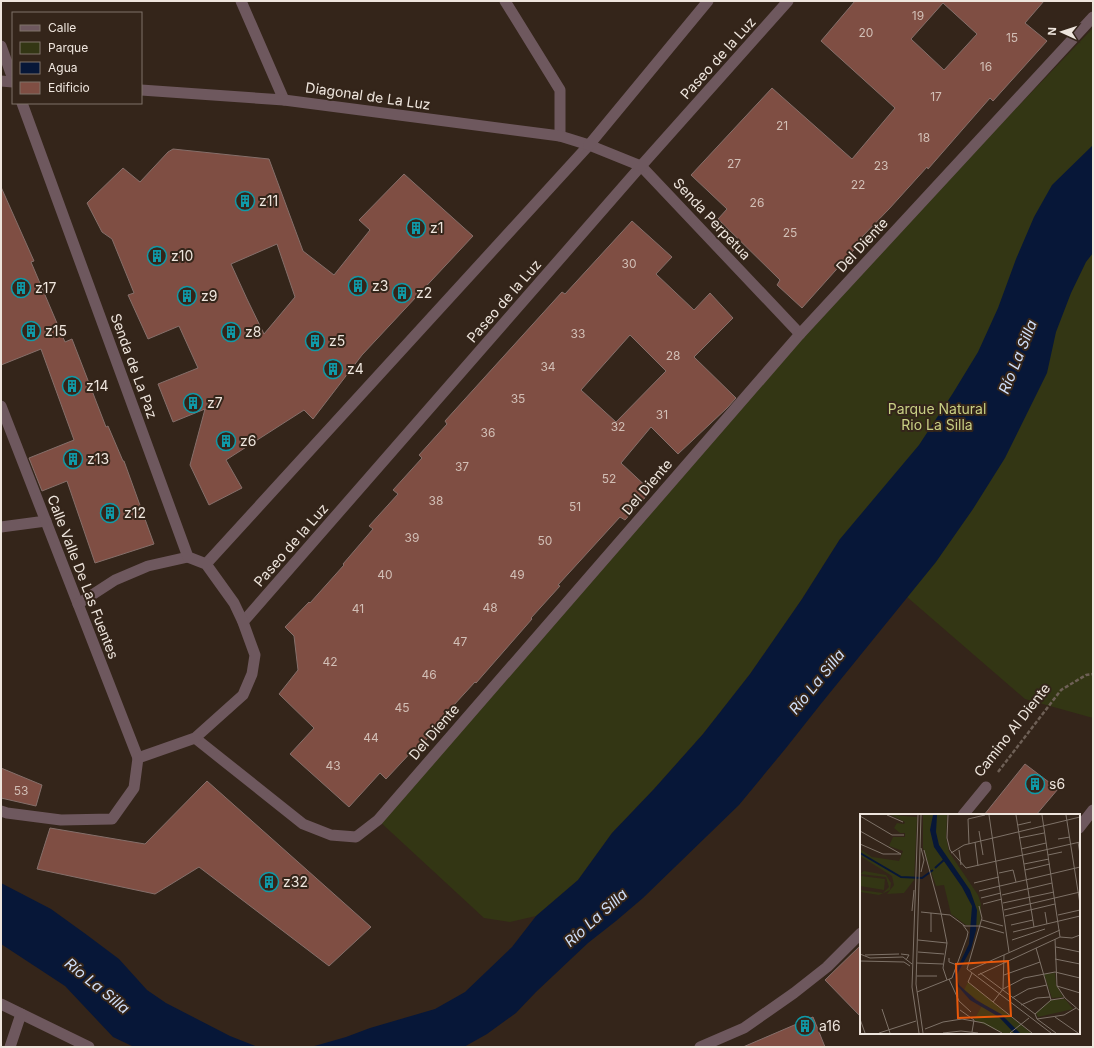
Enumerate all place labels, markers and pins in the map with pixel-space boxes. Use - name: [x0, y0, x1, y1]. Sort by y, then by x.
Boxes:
- building icon: z11: [234, 190, 256, 212]
- place label: z11: [259, 192, 278, 209]
- building icon: z1: [405, 217, 427, 239]
- place label: z1: [430, 219, 443, 236]
- building icon: z10: [146, 245, 168, 267]
- place label: z10: [171, 247, 193, 264]
- building icon: z3: [347, 275, 369, 297]
- building icon: z17: [10, 277, 32, 299]
- place label: z3: [372, 277, 388, 294]
- place label: z17: [35, 279, 56, 296]
- building icon: z2: [391, 282, 413, 304]
- place label: z2: [416, 284, 432, 301]
- building icon: z9: [176, 285, 198, 307]
- place label: z9: [201, 287, 217, 304]
- building icon: z15: [20, 320, 42, 342]
- building icon: z8: [220, 321, 242, 343]
- place label: z15: [45, 322, 67, 339]
- place label: z8: [245, 323, 261, 340]
- building icon: z5: [304, 330, 326, 352]
- place label: z5: [329, 332, 345, 349]
- building icon: z4: [322, 358, 344, 380]
- place label: z4: [347, 360, 364, 377]
- building icon: z14: [61, 375, 83, 397]
- place label: z14: [86, 377, 108, 394]
- building icon: z7: [182, 392, 204, 414]
- place label: z7: [207, 394, 223, 411]
- building icon: z6: [215, 430, 237, 452]
- place label: z6: [240, 432, 256, 449]
- building icon: z13: [62, 448, 84, 470]
- place label: z13: [87, 450, 109, 467]
- building icon: z12: [99, 502, 121, 524]
- place label: z12: [124, 504, 146, 521]
- building icon: s6: [1024, 773, 1046, 795]
- place label: s6: [1049, 775, 1065, 792]
- building icon: z32: [258, 871, 280, 893]
- place label: z32: [283, 873, 308, 890]
- building icon: a16: [794, 1015, 816, 1037]
- place label: a16: [819, 1017, 841, 1034]

